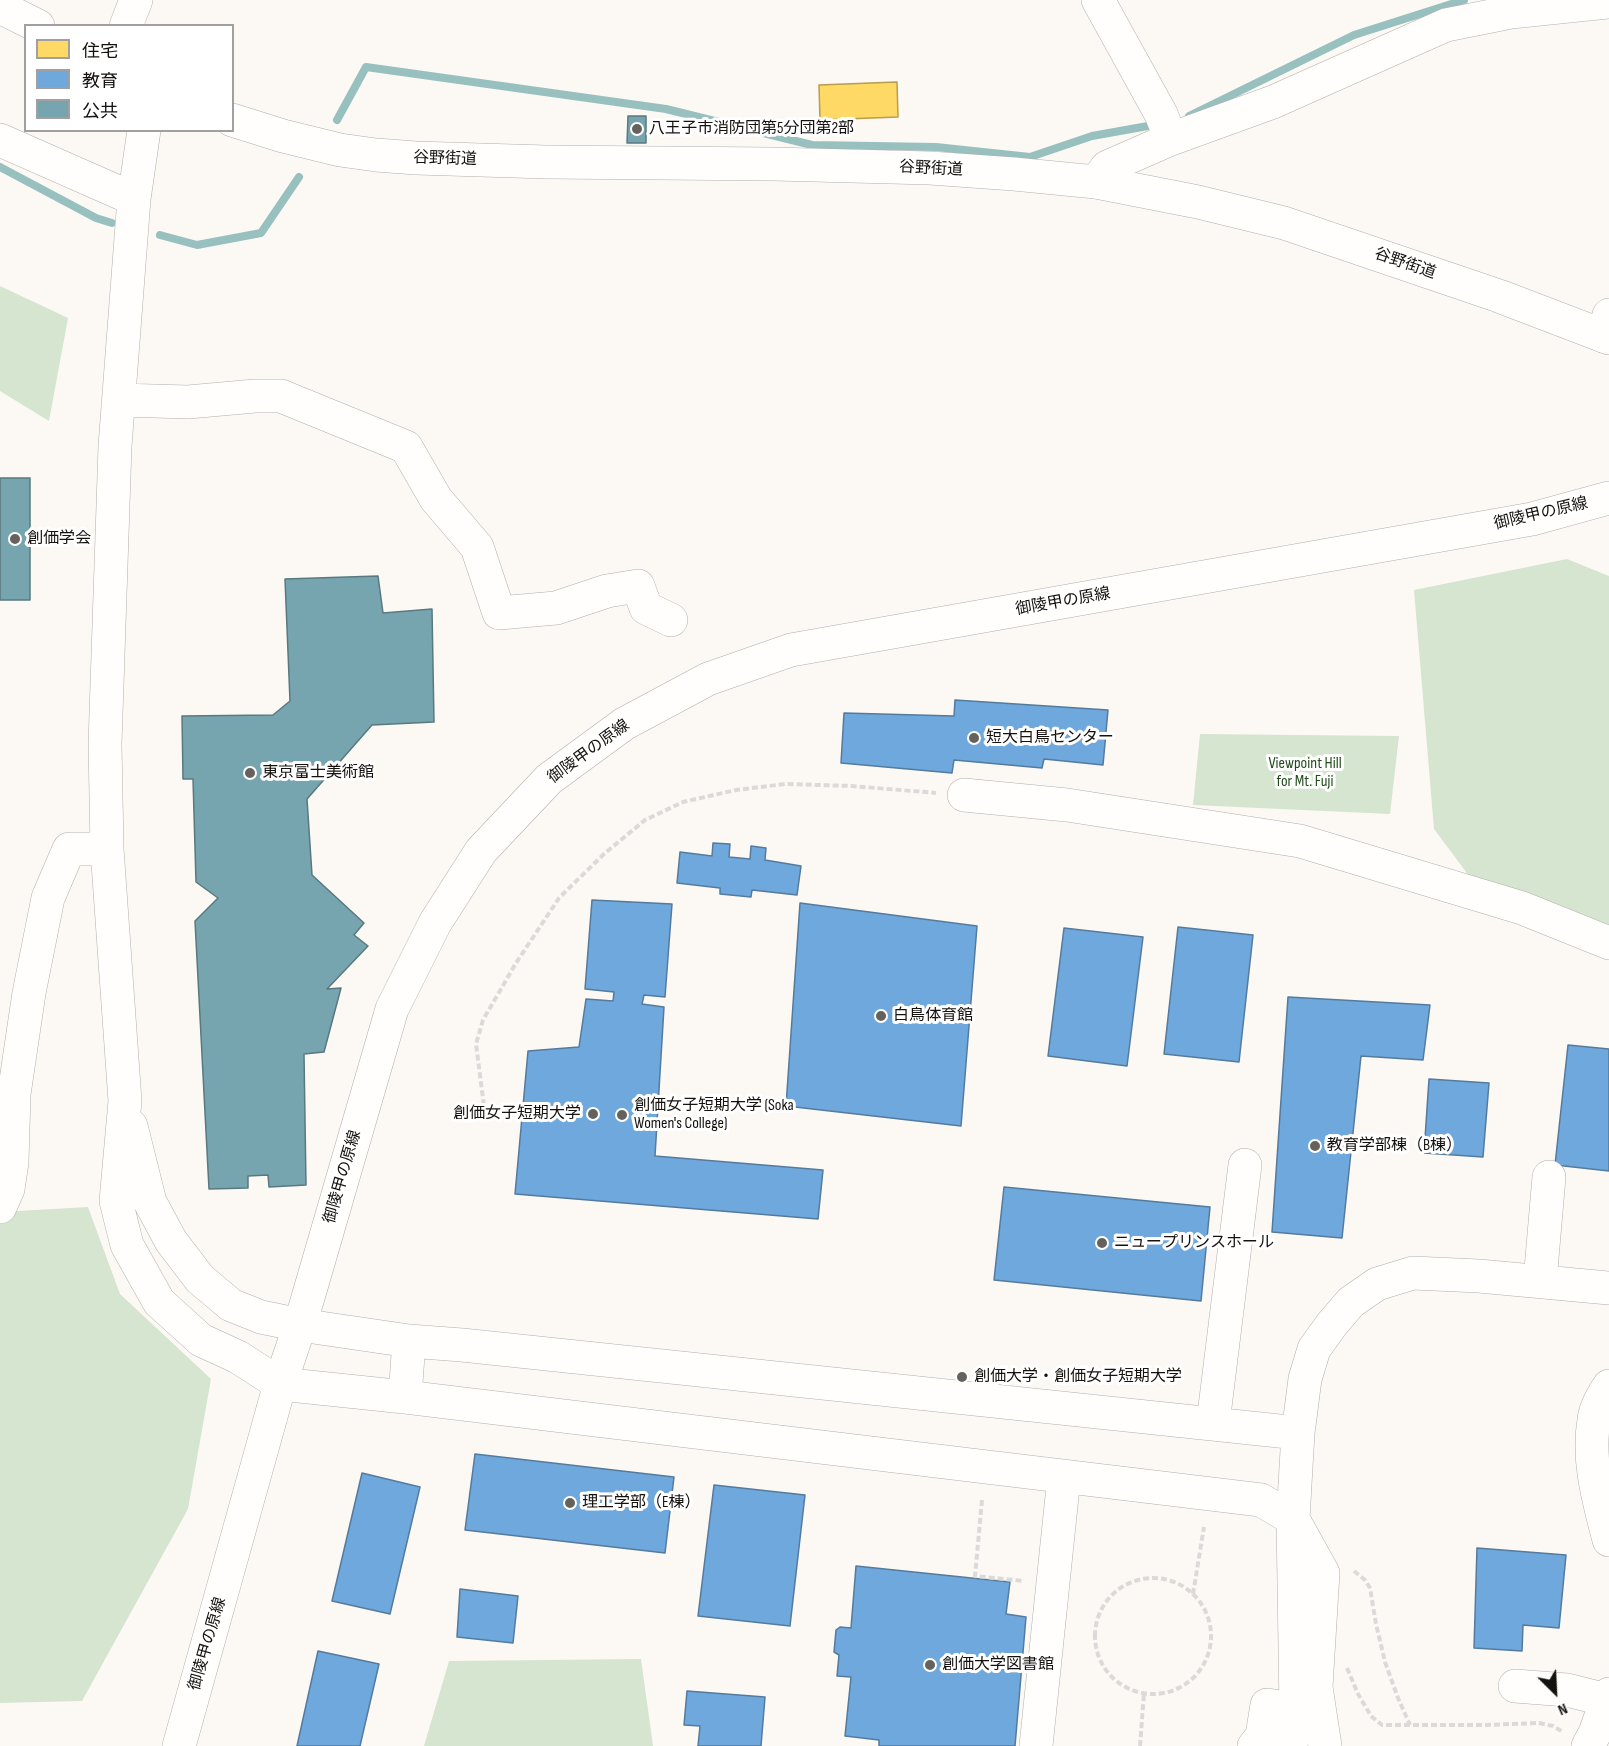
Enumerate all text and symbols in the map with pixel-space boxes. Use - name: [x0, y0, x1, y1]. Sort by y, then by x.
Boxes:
- legend: [24, 24, 234, 132]
- text: 住宅: [82, 41, 118, 62]
- text: 教育: [82, 71, 118, 92]
- text: 公共: [82, 101, 118, 122]
- place label: 八王子市消防団第5分団第2部: [649, 119, 854, 139]
- marker: 八王子市消防団第5分団第2部: [630, 122, 644, 136]
- street label: 谷野街道: [413, 148, 477, 170]
- street label: 谷野街道: [899, 158, 963, 180]
- street label: 谷野街道: [1372, 245, 1438, 283]
- street label: 御陵甲の原線: [1492, 494, 1590, 534]
- place label: 創価学会: [27, 529, 91, 549]
- marker: 創価学会: [8, 532, 22, 546]
- street label: 御陵甲の原線: [1014, 584, 1112, 620]
- street label: 御陵甲の原線: [545, 716, 633, 788]
- place label: 短大白鳥センター: [986, 728, 1114, 748]
- marker: 短大白鳥センター: [967, 731, 981, 745]
- park label: Viewpoint Hill for Mt. Fuji: [1268, 754, 1342, 792]
- place label: 東京富士美術館: [262, 763, 374, 783]
- marker: 東京富士美術館: [243, 766, 257, 780]
- place label: 白鳥体育館: [893, 1006, 973, 1026]
- marker: 白鳥体育館: [874, 1009, 888, 1023]
- place label: 創価女子短期大学 (Soka Women's College): [634, 1096, 794, 1134]
- place label: 創価女子短期大学: [453, 1104, 581, 1124]
- marker: 創価女子短期大学: [586, 1107, 600, 1121]
- marker: 創価女子短期大学 (Soka Women's College): [615, 1108, 629, 1122]
- street label: 御陵甲の原線: [321, 1128, 365, 1226]
- place label: 教育学部棟（B棟）: [1327, 1136, 1462, 1156]
- marker: 教育学部棟（B棟）: [1308, 1139, 1322, 1153]
- place label: ニュープリンスホール: [1114, 1233, 1274, 1253]
- marker: ニュープリンスホール: [1095, 1236, 1109, 1250]
- place label: 創価大学・創価女子短期大学: [974, 1367, 1182, 1387]
- marker: 創価大学・創価女子短期大学: [955, 1370, 969, 1384]
- place label: 理工学部（E棟）: [582, 1493, 701, 1513]
- marker: 理工学部（E棟）: [563, 1496, 577, 1510]
- street label: 御陵甲の原線: [186, 1595, 230, 1693]
- place label: 創価大学図書館: [942, 1655, 1054, 1675]
- marker: 創価大学図書館: [923, 1658, 937, 1672]
- north arrow: [1525, 1662, 1585, 1722]
- text: N: [1555, 1698, 1570, 1719]

